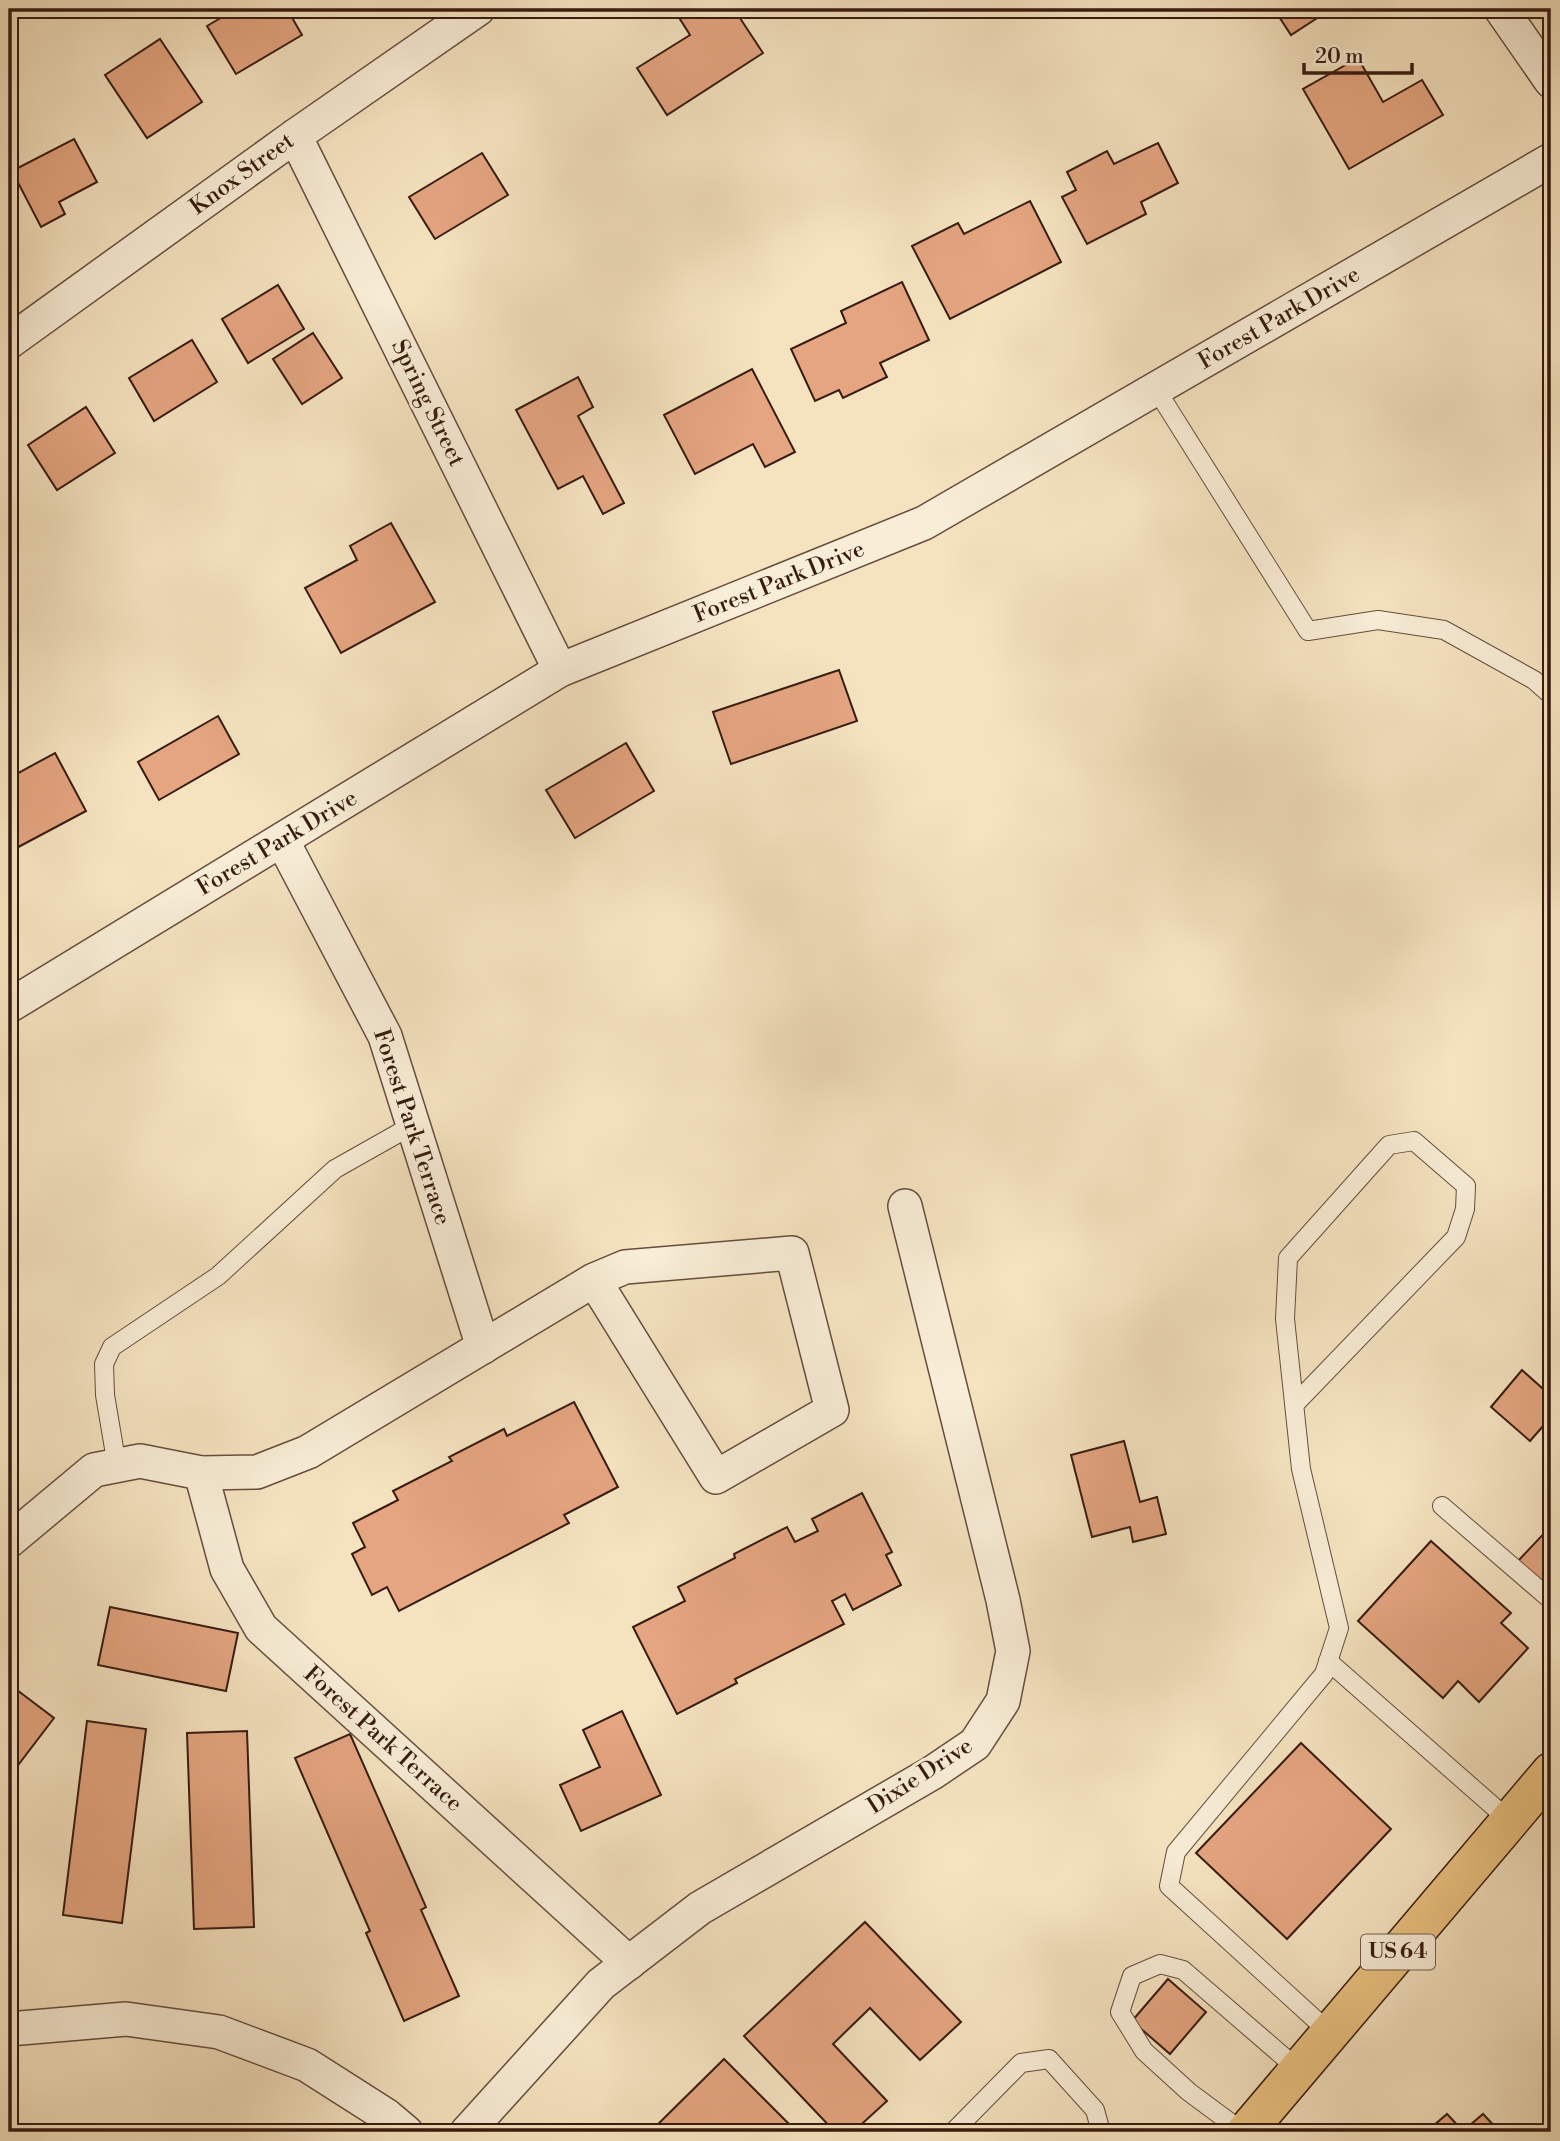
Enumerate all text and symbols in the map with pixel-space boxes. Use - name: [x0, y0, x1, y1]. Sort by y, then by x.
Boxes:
- scale bar: [1304, 32, 1413, 76]
- text: 20 m: [1315, 44, 1364, 70]
- street label: Knox Street: [185, 127, 299, 221]
- street label: Forest Park Drive: [1193, 260, 1365, 376]
- street label: Spring Street: [385, 335, 471, 471]
- street label: Forest Park Drive: [689, 535, 869, 629]
- street label: Forest Park Drive: [192, 784, 362, 902]
- street label: Forest Park Terrace: [367, 1026, 457, 1228]
- street label: Forest Park Terrace: [298, 1660, 468, 1818]
- street label: Dixie Drive: [862, 1732, 978, 1820]
- road number: US 64: [1361, 1934, 1435, 1969]

